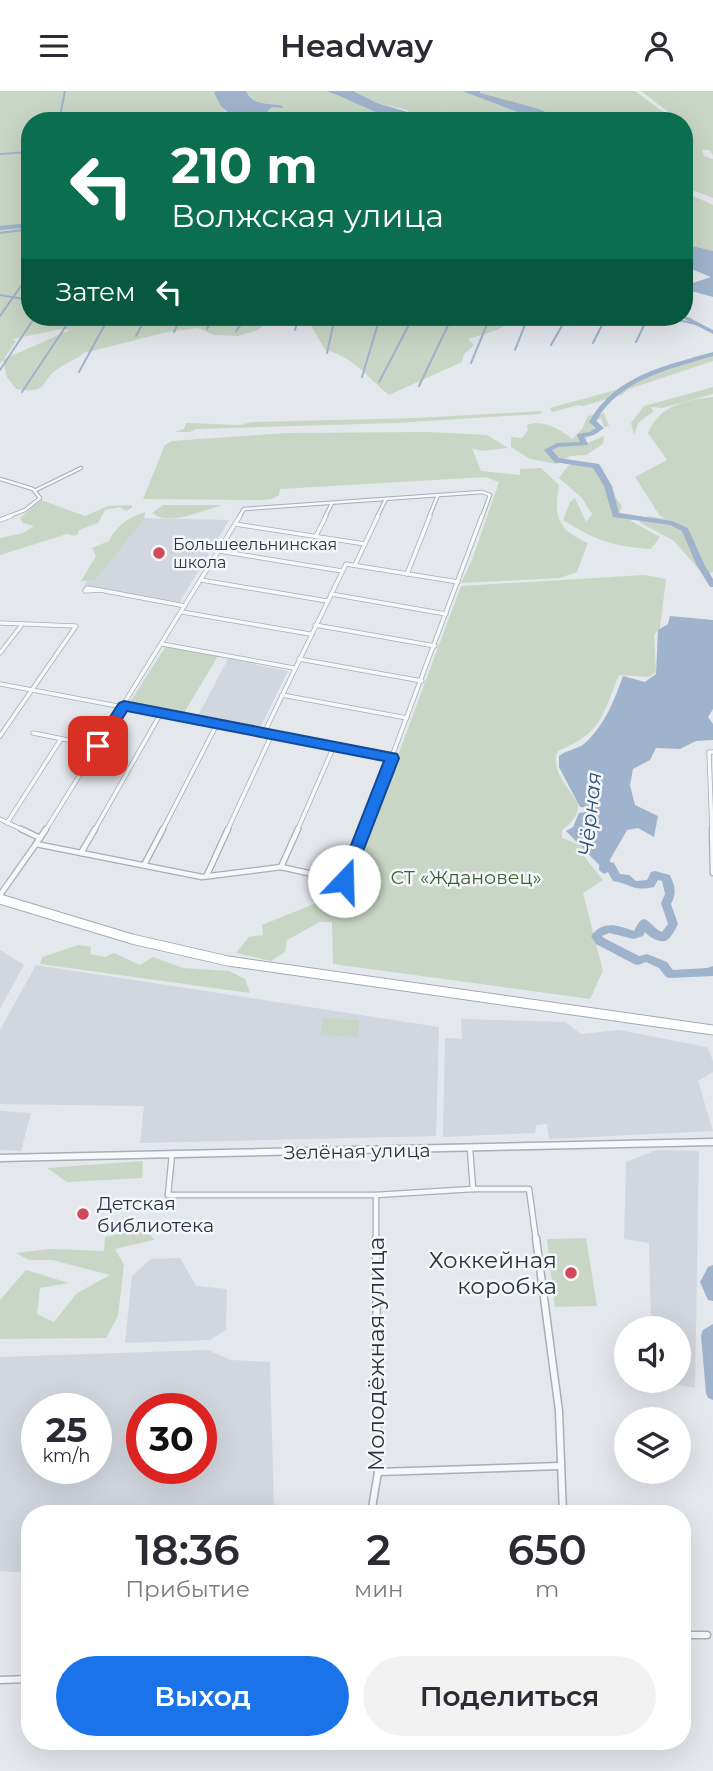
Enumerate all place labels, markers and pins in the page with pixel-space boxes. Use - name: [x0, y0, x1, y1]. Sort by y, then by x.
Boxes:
- place label: Большеельнинская школа: [173, 535, 337, 572]
- marker: Большеельнинская школа: [151, 545, 167, 561]
- pin: [68, 716, 128, 776]
- place label: Детская библиотека: [97, 1192, 214, 1237]
- marker: Детская библиотека: [75, 1206, 91, 1222]
- place label: Хоккейная коробка: [429, 1246, 557, 1300]
- marker: Хоккейная коробка: [563, 1265, 579, 1281]

